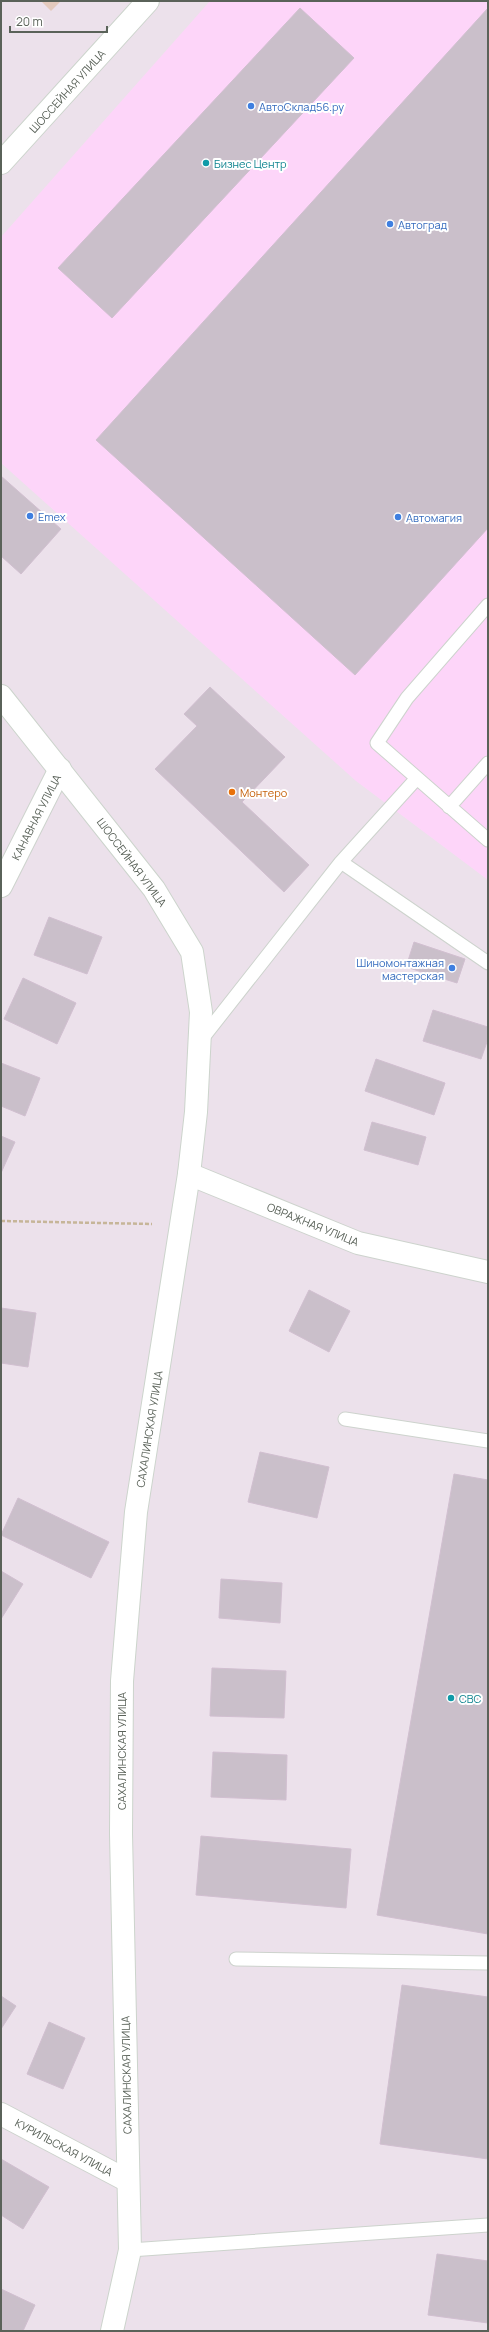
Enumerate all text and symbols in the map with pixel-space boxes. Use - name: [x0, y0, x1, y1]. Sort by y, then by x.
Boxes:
- scale bar: [10, 8, 107, 34]
- text: 20 m: [16, 13, 43, 30]
- street label: ШОССЕЙНАЯ УЛИЦА: [26, 46, 108, 136]
- place label: АвтоСклад56.ру: [259, 99, 344, 114]
- marker: АвтоСклад56.ру: [246, 101, 256, 111]
- place label: Бизнес Центр: [214, 156, 287, 171]
- marker: Бизнес Центр: [201, 158, 211, 168]
- place label: Автоград: [398, 217, 448, 232]
- marker: Автоград: [385, 219, 395, 229]
- place label: Emex: [38, 509, 66, 524]
- place label: Автомагия: [406, 510, 462, 525]
- marker: Emex: [25, 511, 35, 521]
- marker: Автомагия: [393, 512, 403, 522]
- street label: КАНАВНАЯ УЛИЦА: [8, 771, 64, 863]
- place label: Монтеро: [240, 785, 288, 800]
- marker: Монтеро: [227, 787, 237, 797]
- street label: ШОССЕЙНАЯ УЛИЦА: [94, 815, 170, 909]
- place label: Шиномонтажная мастерская: [356, 955, 444, 983]
- marker: Шиномонтажная мастерская: [447, 963, 457, 973]
- street label: ОВРАЖНАЯ УЛИЦА: [265, 1199, 361, 1249]
- street label: САХАЛИНСКАЯ УЛИЦА: [132, 1369, 166, 1488]
- place label: СВС: [459, 1691, 482, 1706]
- street label: САХАЛИНСКАЯ УЛИЦА: [114, 1692, 129, 1810]
- marker: СВС: [446, 1693, 456, 1703]
- street label: САХАЛИНСКАЯ УЛИЦА: [117, 2016, 135, 2134]
- street label: КУРИЛЬСКАЯ УЛИЦА: [13, 2115, 116, 2179]

